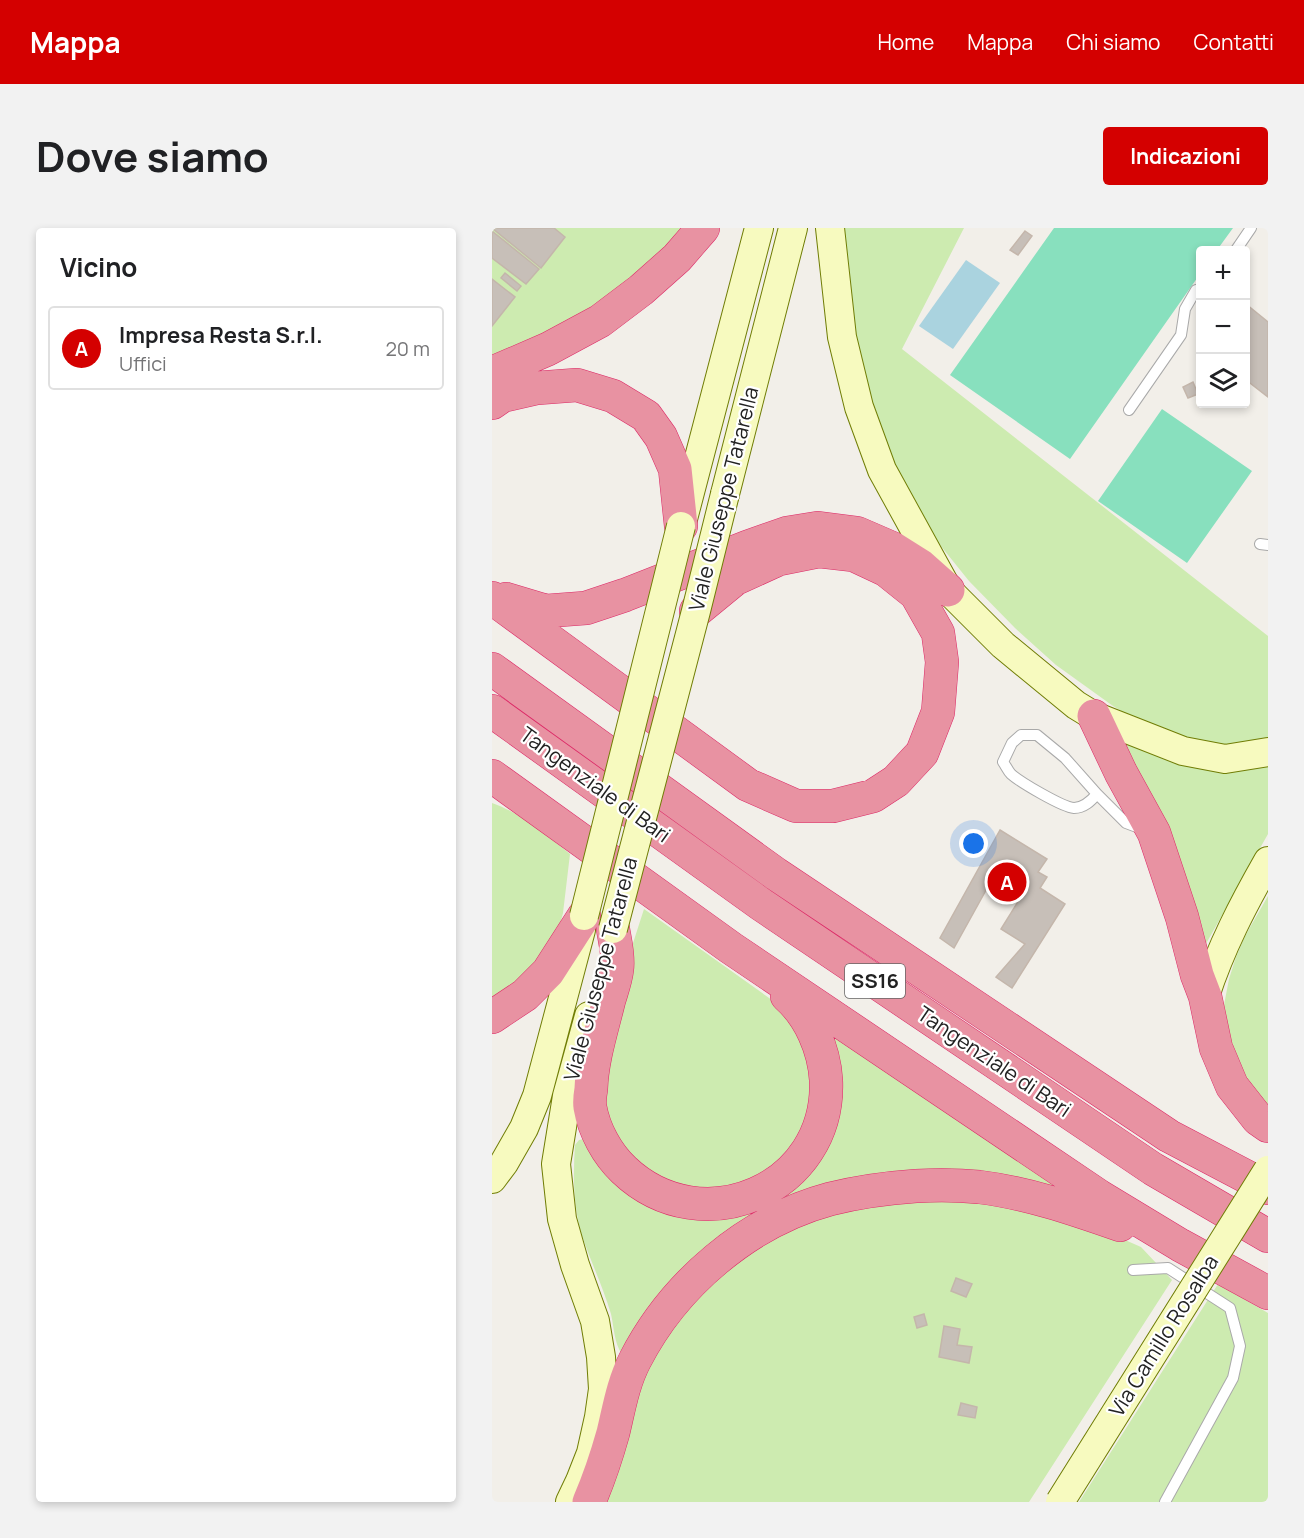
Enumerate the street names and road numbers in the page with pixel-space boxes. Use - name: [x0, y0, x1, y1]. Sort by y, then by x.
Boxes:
- street label: Viale Giuseppe Tatarella: [682, 383, 765, 614]
- street label: Tangenziale di Bari: [515, 720, 677, 848]
- street label: Viale Giuseppe Tatarella: [557, 854, 643, 1084]
- road number: SS16: [845, 964, 905, 998]
- street label: Tangenziale di Bari: [912, 999, 1077, 1123]
- street label: Via Camillo Rosalba: [1102, 1249, 1224, 1422]

